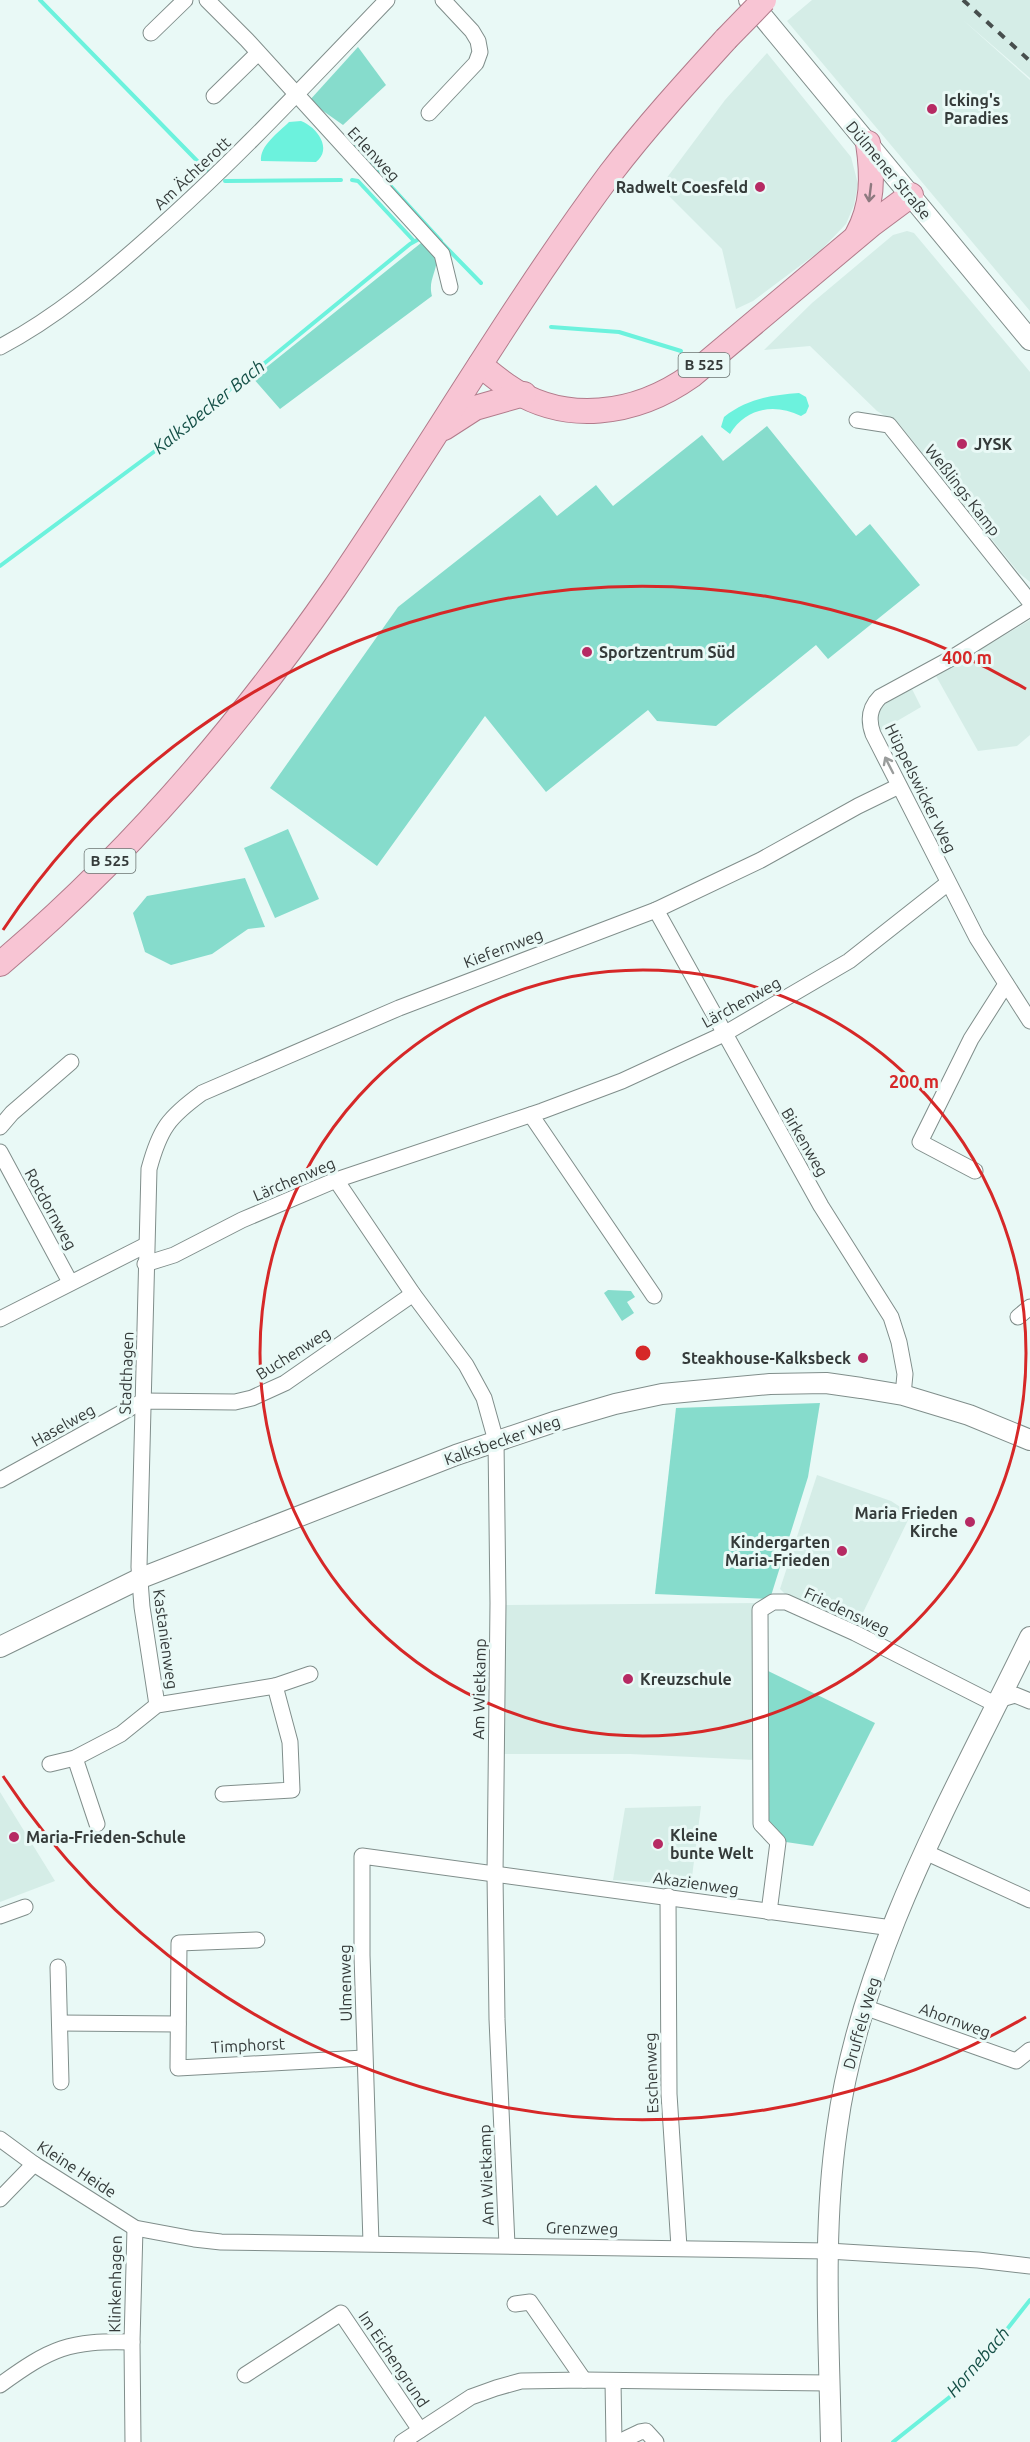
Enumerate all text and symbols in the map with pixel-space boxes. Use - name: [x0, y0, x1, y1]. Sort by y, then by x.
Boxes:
- place label: Icking's Paradies: [944, 91, 1008, 127]
- marker: Icking's Paradies: [925, 102, 939, 116]
- street label: Dülmener Straße: [843, 117, 935, 223]
- street label: Erlenweg: [344, 123, 404, 185]
- street label: Am Ächterott: [150, 133, 234, 213]
- place label: Radwelt Coesfeld: [616, 178, 748, 196]
- marker: Radwelt Coesfeld: [753, 180, 767, 194]
- one-way arrow: [865, 183, 876, 203]
- road number: B 525: [678, 353, 730, 377]
- water label: Kalksbecker Bach: [149, 355, 268, 457]
- place label: JYSK: [974, 435, 1013, 453]
- marker: JYSK: [955, 437, 969, 451]
- street label: Weßlings Kamp: [922, 441, 1004, 539]
- place label: Sportzentrum Süd: [599, 643, 735, 661]
- marker: Sportzentrum Süd: [580, 645, 594, 659]
- text: 400 m: [942, 647, 992, 667]
- street label: Hüppelswicker Weg: [882, 720, 960, 856]
- one-way arrow: [882, 756, 894, 774]
- road number: B 525: [84, 849, 136, 873]
- street label: Kiefernweg: [461, 925, 545, 971]
- street label: Lärchenweg: [698, 973, 784, 1031]
- text: 200 m: [889, 1071, 939, 1091]
- street label: Birkenweg: [778, 1104, 832, 1180]
- street label: Lärchenweg: [250, 1154, 338, 1204]
- street label: Rotdornweg: [21, 1165, 81, 1253]
- street label: Buchenweg: [253, 1323, 333, 1383]
- street label: Stadthagen: [116, 1331, 136, 1415]
- centre of rings: [633, 1343, 653, 1363]
- place label: Steakhouse-Kalksbeck: [682, 1349, 851, 1367]
- marker: Steakhouse-Kalksbeck: [856, 1351, 870, 1365]
- street label: Haselweg: [28, 1400, 98, 1450]
- street label: Kalksbecker Weg: [442, 1412, 562, 1468]
- place label: Maria Frieden Kirche: [854, 1504, 958, 1540]
- marker: Maria Frieden Kirche: [963, 1515, 977, 1529]
- place label: Kindergarten Maria-Frieden: [725, 1533, 830, 1569]
- marker: Kindergarten Maria-Frieden: [835, 1544, 849, 1558]
- street label: Friedensweg: [802, 1583, 892, 1639]
- street label: Kastanienweg: [150, 1588, 182, 1690]
- street label: Am Wietkamp: [469, 1638, 489, 1740]
- place label: Kreuzschule: [640, 1670, 732, 1688]
- marker: Kreuzschule: [621, 1672, 635, 1686]
- place label: Kleine bunte Welt: [670, 1826, 754, 1862]
- place label: Maria-Frieden-Schule: [26, 1828, 186, 1846]
- marker: Maria-Frieden-Schule: [7, 1830, 21, 1844]
- marker: Kleine bunte Welt: [651, 1837, 665, 1851]
- street label: Akazienweg: [652, 1868, 740, 1898]
- street label: Ulmenweg: [335, 1944, 355, 2022]
- street label: Druffels Weg: [839, 1975, 883, 2071]
- street label: Ahornweg: [917, 1999, 993, 2041]
- street label: Eschenweg: [641, 2032, 661, 2114]
- street label: Timphorst: [211, 2034, 286, 2056]
- street label: Am Wietkamp: [475, 2124, 497, 2226]
- street label: Kleine Heide: [34, 2137, 120, 2201]
- street label: Grenzweg: [546, 2218, 618, 2238]
- street label: Klinkenhagen: [105, 2235, 125, 2333]
- street label: Im Eichengrund: [355, 2308, 433, 2410]
- water label: Hornebach: [942, 2322, 1013, 2400]

